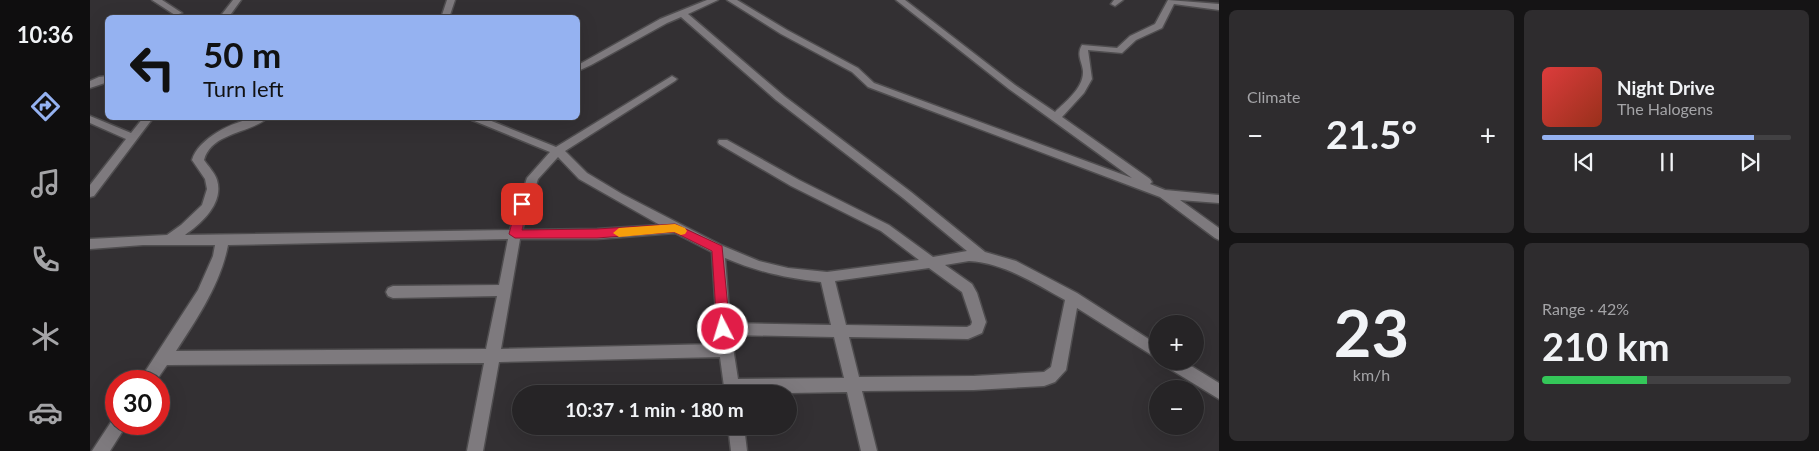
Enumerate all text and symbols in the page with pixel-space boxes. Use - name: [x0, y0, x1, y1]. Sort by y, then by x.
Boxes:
- text: 10:36: [17, 21, 73, 48]
- text: 50 m: [203, 33, 281, 75]
- icon: left: [120, 35, 185, 100]
- text: Turn left: [203, 75, 284, 102]
- text: Night Drive: [1617, 76, 1715, 99]
- text: Climate: [1247, 87, 1300, 106]
- icon: directions: [28, 89, 63, 124]
- text: The Halogens: [1617, 99, 1713, 118]
- text: 21.5°: [1326, 111, 1417, 157]
- text: −: [1247, 118, 1263, 152]
- text: +: [1480, 118, 1496, 152]
- icon: previous: [1570, 148, 1598, 176]
- icon: pause: [1653, 148, 1681, 176]
- icon: next: [1736, 148, 1764, 176]
- icon: music: [28, 166, 63, 201]
- pin: [501, 183, 543, 225]
- icon: arrive: [508, 190, 536, 218]
- icon: phone: [28, 242, 63, 277]
- text: 23: [1334, 293, 1409, 371]
- text: Range · 42%: [1542, 299, 1629, 318]
- position arrow: [696, 302, 748, 354]
- map controls: [1149, 315, 1204, 435]
- button: +: [1149, 315, 1204, 370]
- icon: climate: [28, 319, 63, 354]
- text: 210 km: [1542, 323, 1670, 369]
- text: km/h: [1353, 365, 1390, 384]
- speed limit sign: 30: [105, 370, 170, 435]
- button: −: [1149, 380, 1204, 435]
- icon: car: [28, 395, 63, 430]
- text: 10:37 · 1 min · 180 m: [565, 398, 744, 421]

